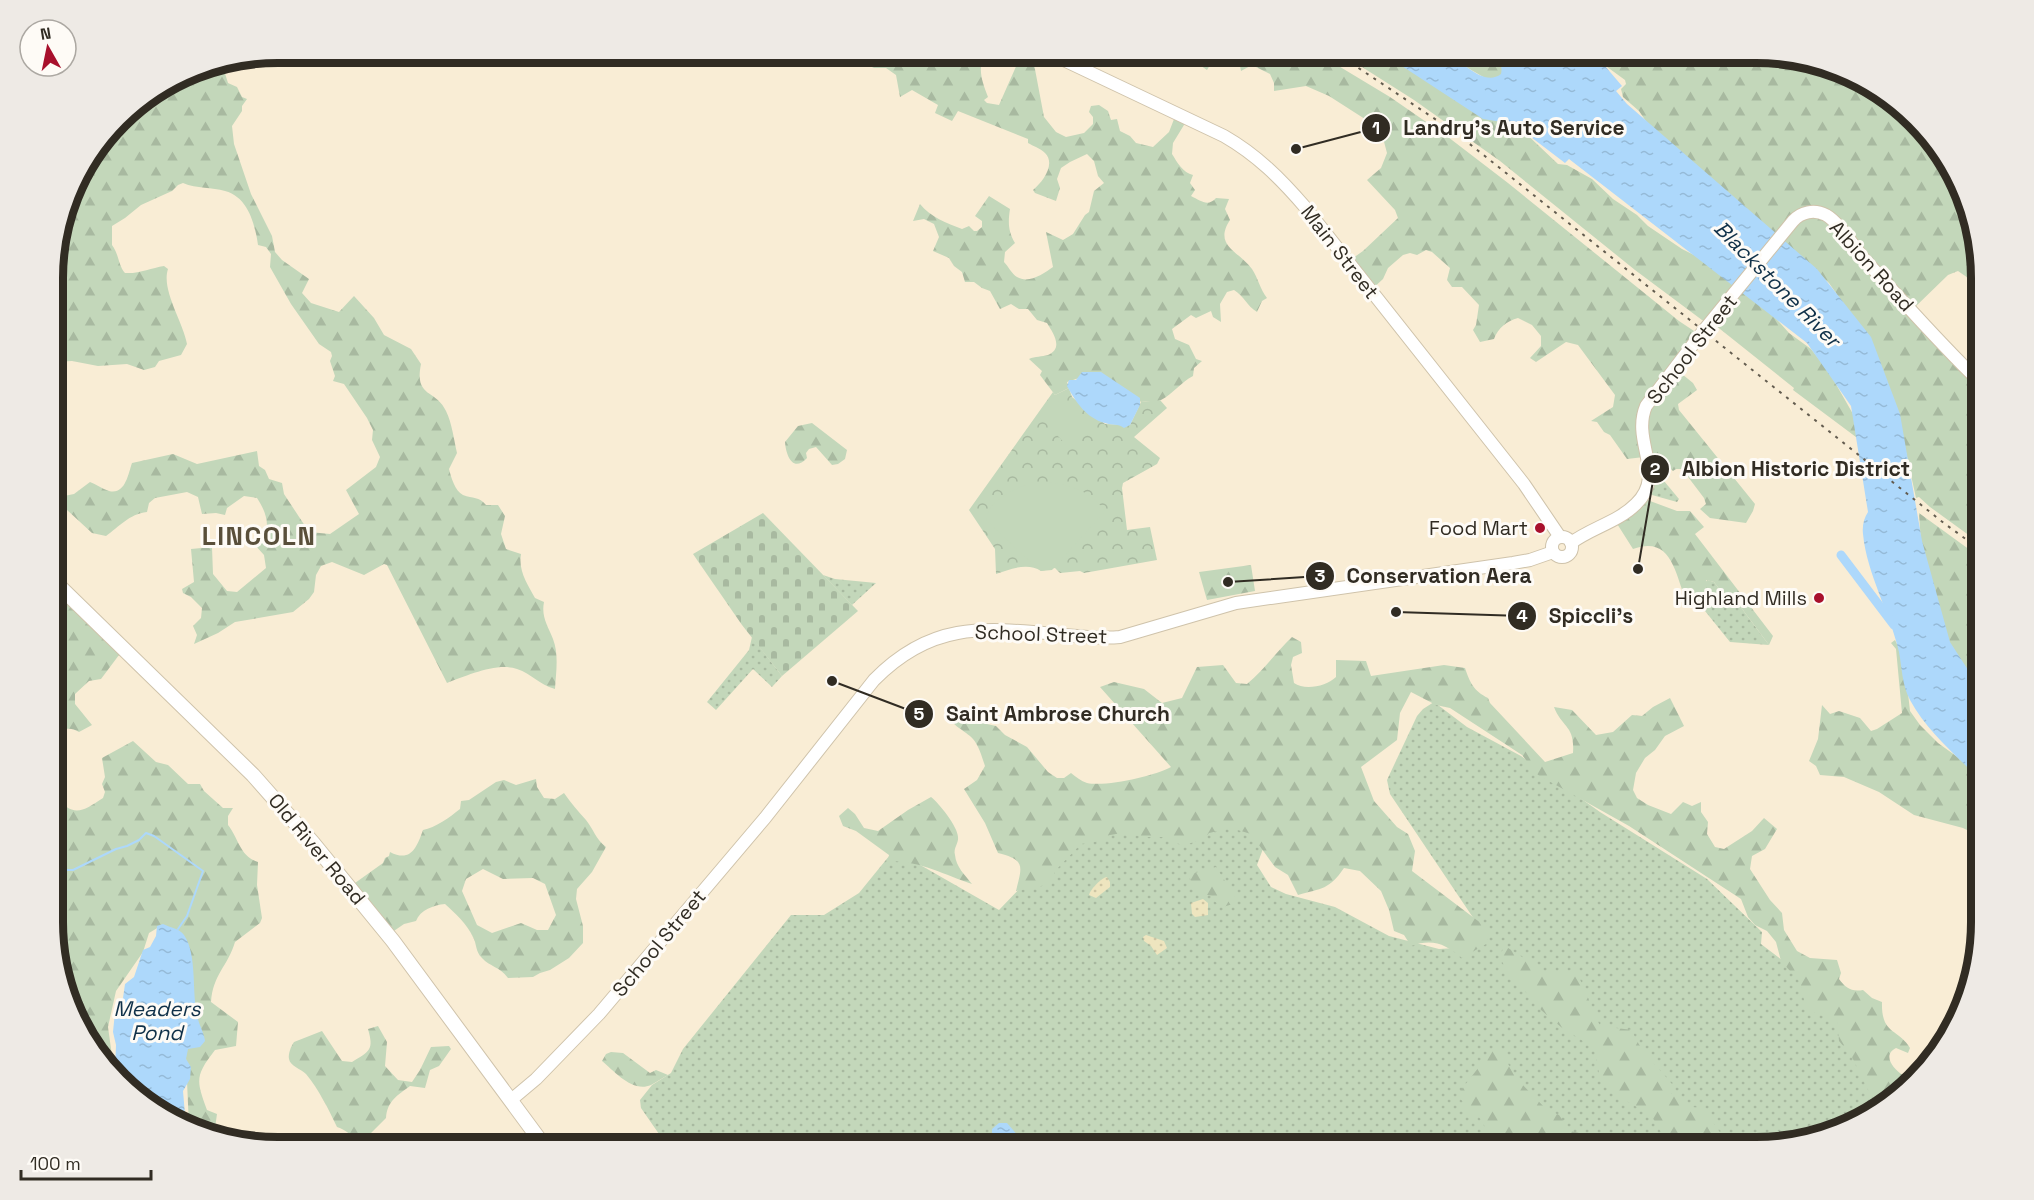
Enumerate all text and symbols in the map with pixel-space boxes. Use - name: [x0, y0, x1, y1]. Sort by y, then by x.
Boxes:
- north arrow: [18, 18, 78, 78]
- text: N: [39, 22, 53, 45]
- callout: Landry's Auto Service: [1361, 108, 1637, 147]
- text: Landry's Auto Service: [1403, 114, 1625, 141]
- text: 1: [1372, 116, 1380, 139]
- street label: Main Street: [1295, 200, 1385, 304]
- water label: Blackstone River: [1708, 215, 1848, 354]
- street label: Albion Road: [1824, 215, 1920, 317]
- street label: School Street: [1641, 289, 1743, 409]
- callout: Albion Historic District: [1640, 450, 1922, 489]
- text: Albion Historic District: [1682, 455, 1910, 482]
- text: 2: [1650, 457, 1661, 480]
- place label: Food Mart: [1429, 515, 1528, 541]
- district label: LINCOLN: [202, 519, 316, 553]
- marker: Food Mart: [1533, 521, 1547, 535]
- callout: Conservation Aera: [1305, 556, 1544, 595]
- text: Conservation Aera: [1346, 562, 1532, 589]
- text: 3: [1315, 564, 1326, 587]
- place label: Highland Mills: [1675, 585, 1807, 611]
- marker: Highland Mills: [1812, 591, 1826, 605]
- callout: Spiccli's: [1507, 596, 1645, 635]
- text: Spiccli's: [1549, 602, 1633, 629]
- text: 4: [1516, 604, 1528, 627]
- street label: School Street: [974, 619, 1108, 649]
- callout: Saint Ambrose Church: [904, 694, 1182, 733]
- text: Saint Ambrose Church: [946, 700, 1170, 727]
- text: 5: [914, 702, 925, 725]
- street label: Old River Road: [263, 788, 371, 910]
- street label: School Street: [607, 884, 711, 1002]
- water label: Meaders Pond: [113, 995, 201, 1046]
- scale bar: [21, 1143, 152, 1181]
- text: 100 m: [30, 1152, 81, 1175]

